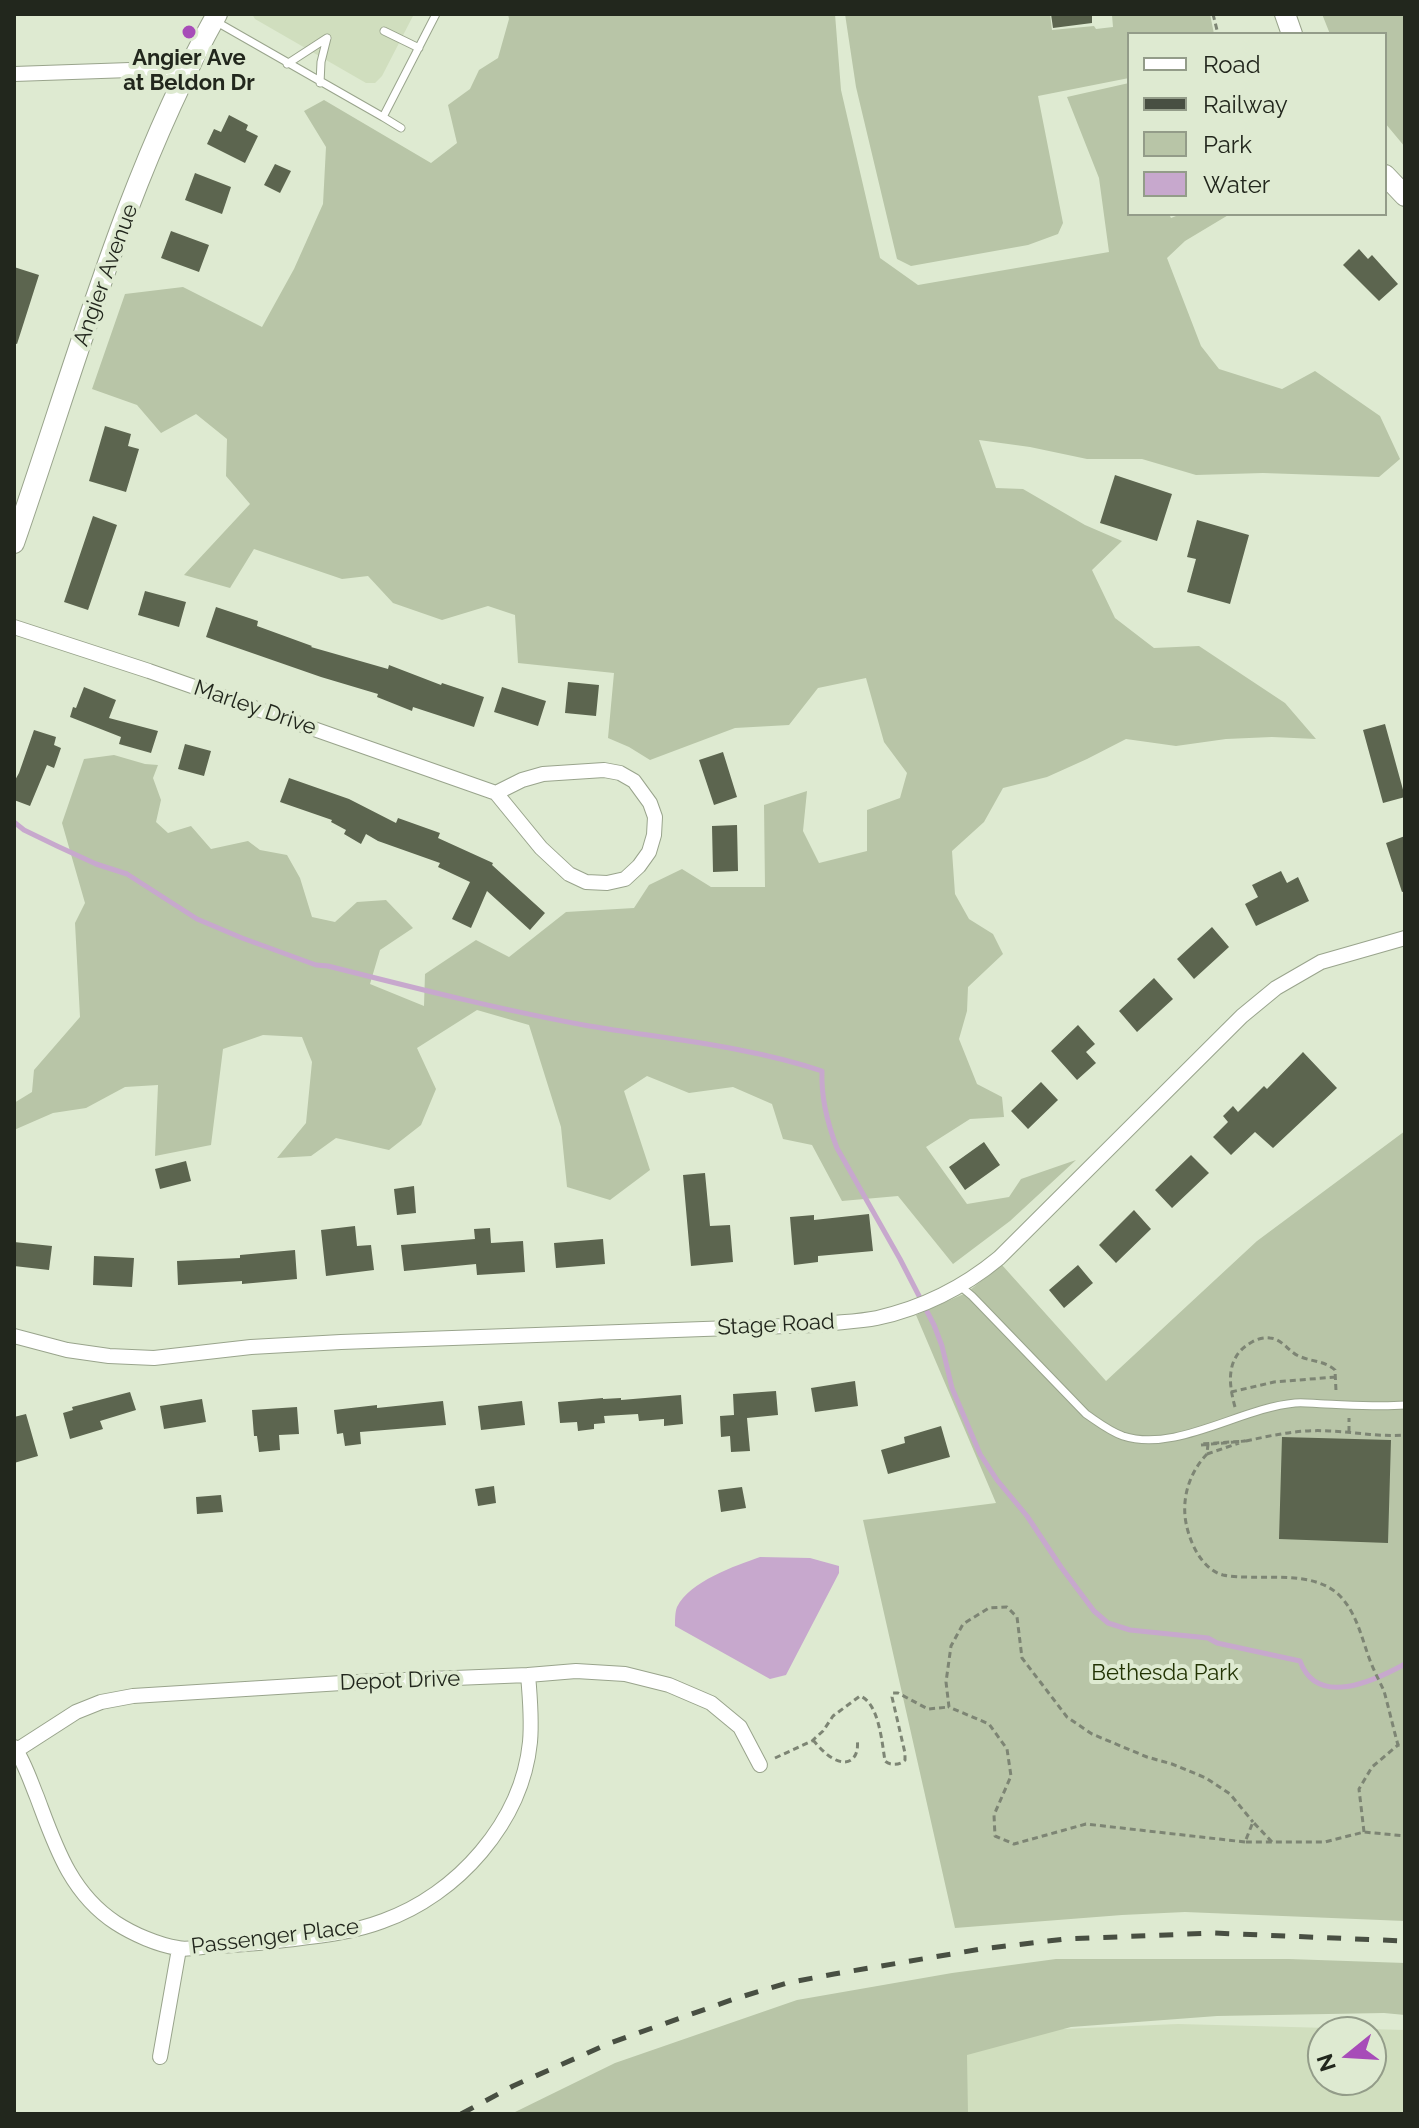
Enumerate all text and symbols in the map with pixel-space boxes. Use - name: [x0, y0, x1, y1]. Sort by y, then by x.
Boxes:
- marker: Angier Ave at Beldon Dr: [180, 23, 198, 41]
- legend: [1127, 32, 1387, 216]
- place label: Angier Ave at Beldon Dr: [123, 45, 255, 96]
- text: Road: [1203, 50, 1261, 79]
- text: Railway: [1203, 90, 1288, 119]
- text: Park: [1203, 130, 1252, 159]
- text: Water: [1203, 170, 1270, 199]
- street label: Angier Avenue: [68, 200, 144, 350]
- street label: Marley Drive: [190, 675, 320, 741]
- street label: Stage Road: [717, 1309, 835, 1341]
- park label: Bethesda Park: [1091, 1660, 1239, 1686]
- street label: Depot Drive: [339, 1666, 461, 1696]
- street label: Passenger Place: [190, 1914, 360, 1960]
- north arrow: [1307, 2016, 1387, 2096]
- text: N: [1311, 2051, 1341, 2075]

